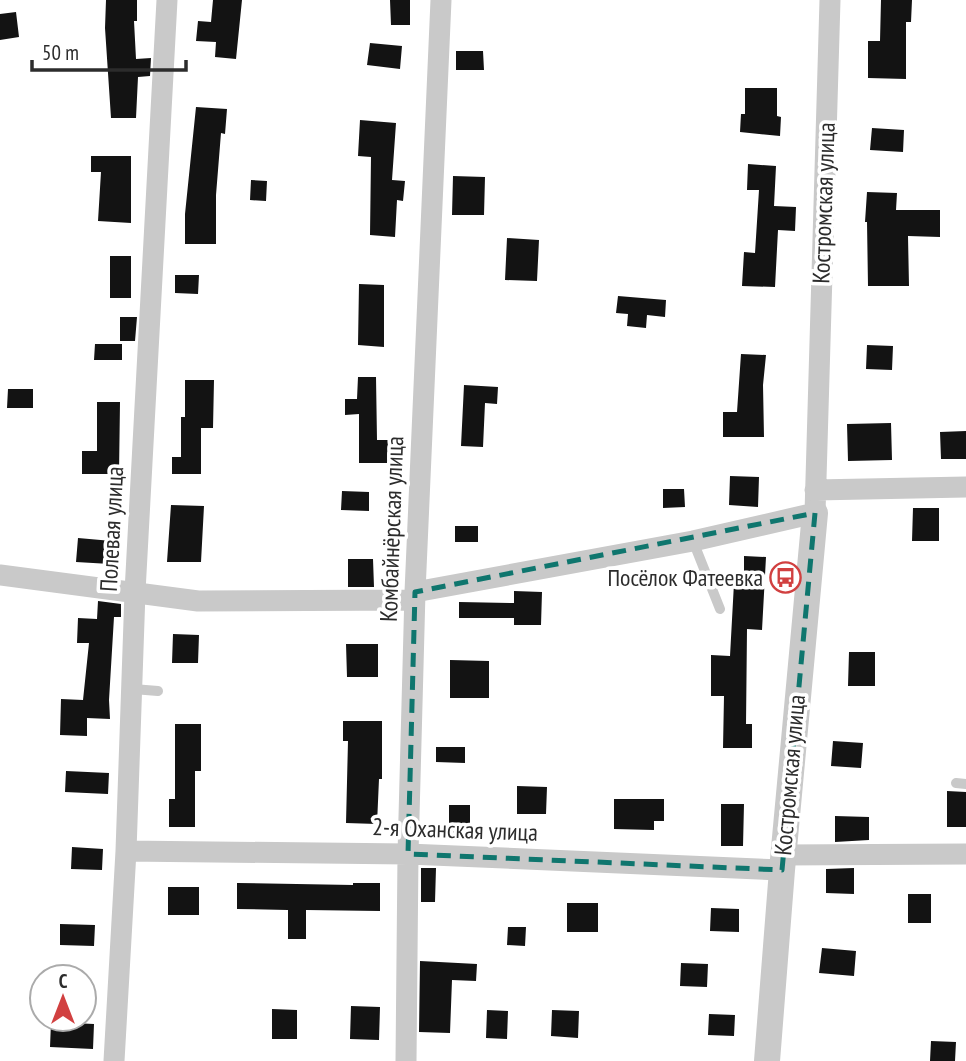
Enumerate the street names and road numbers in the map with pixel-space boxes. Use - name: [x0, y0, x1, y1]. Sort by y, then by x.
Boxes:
- street label: Костромская улица: [805, 122, 842, 284]
- street label: Комбайнёрская улица: [373, 436, 410, 622]
- street label: Полевая улица: [93, 466, 130, 592]
- street label: Костромская улица: [767, 693, 812, 857]
- street label: 2-я Оханская улица: [372, 811, 538, 848]

